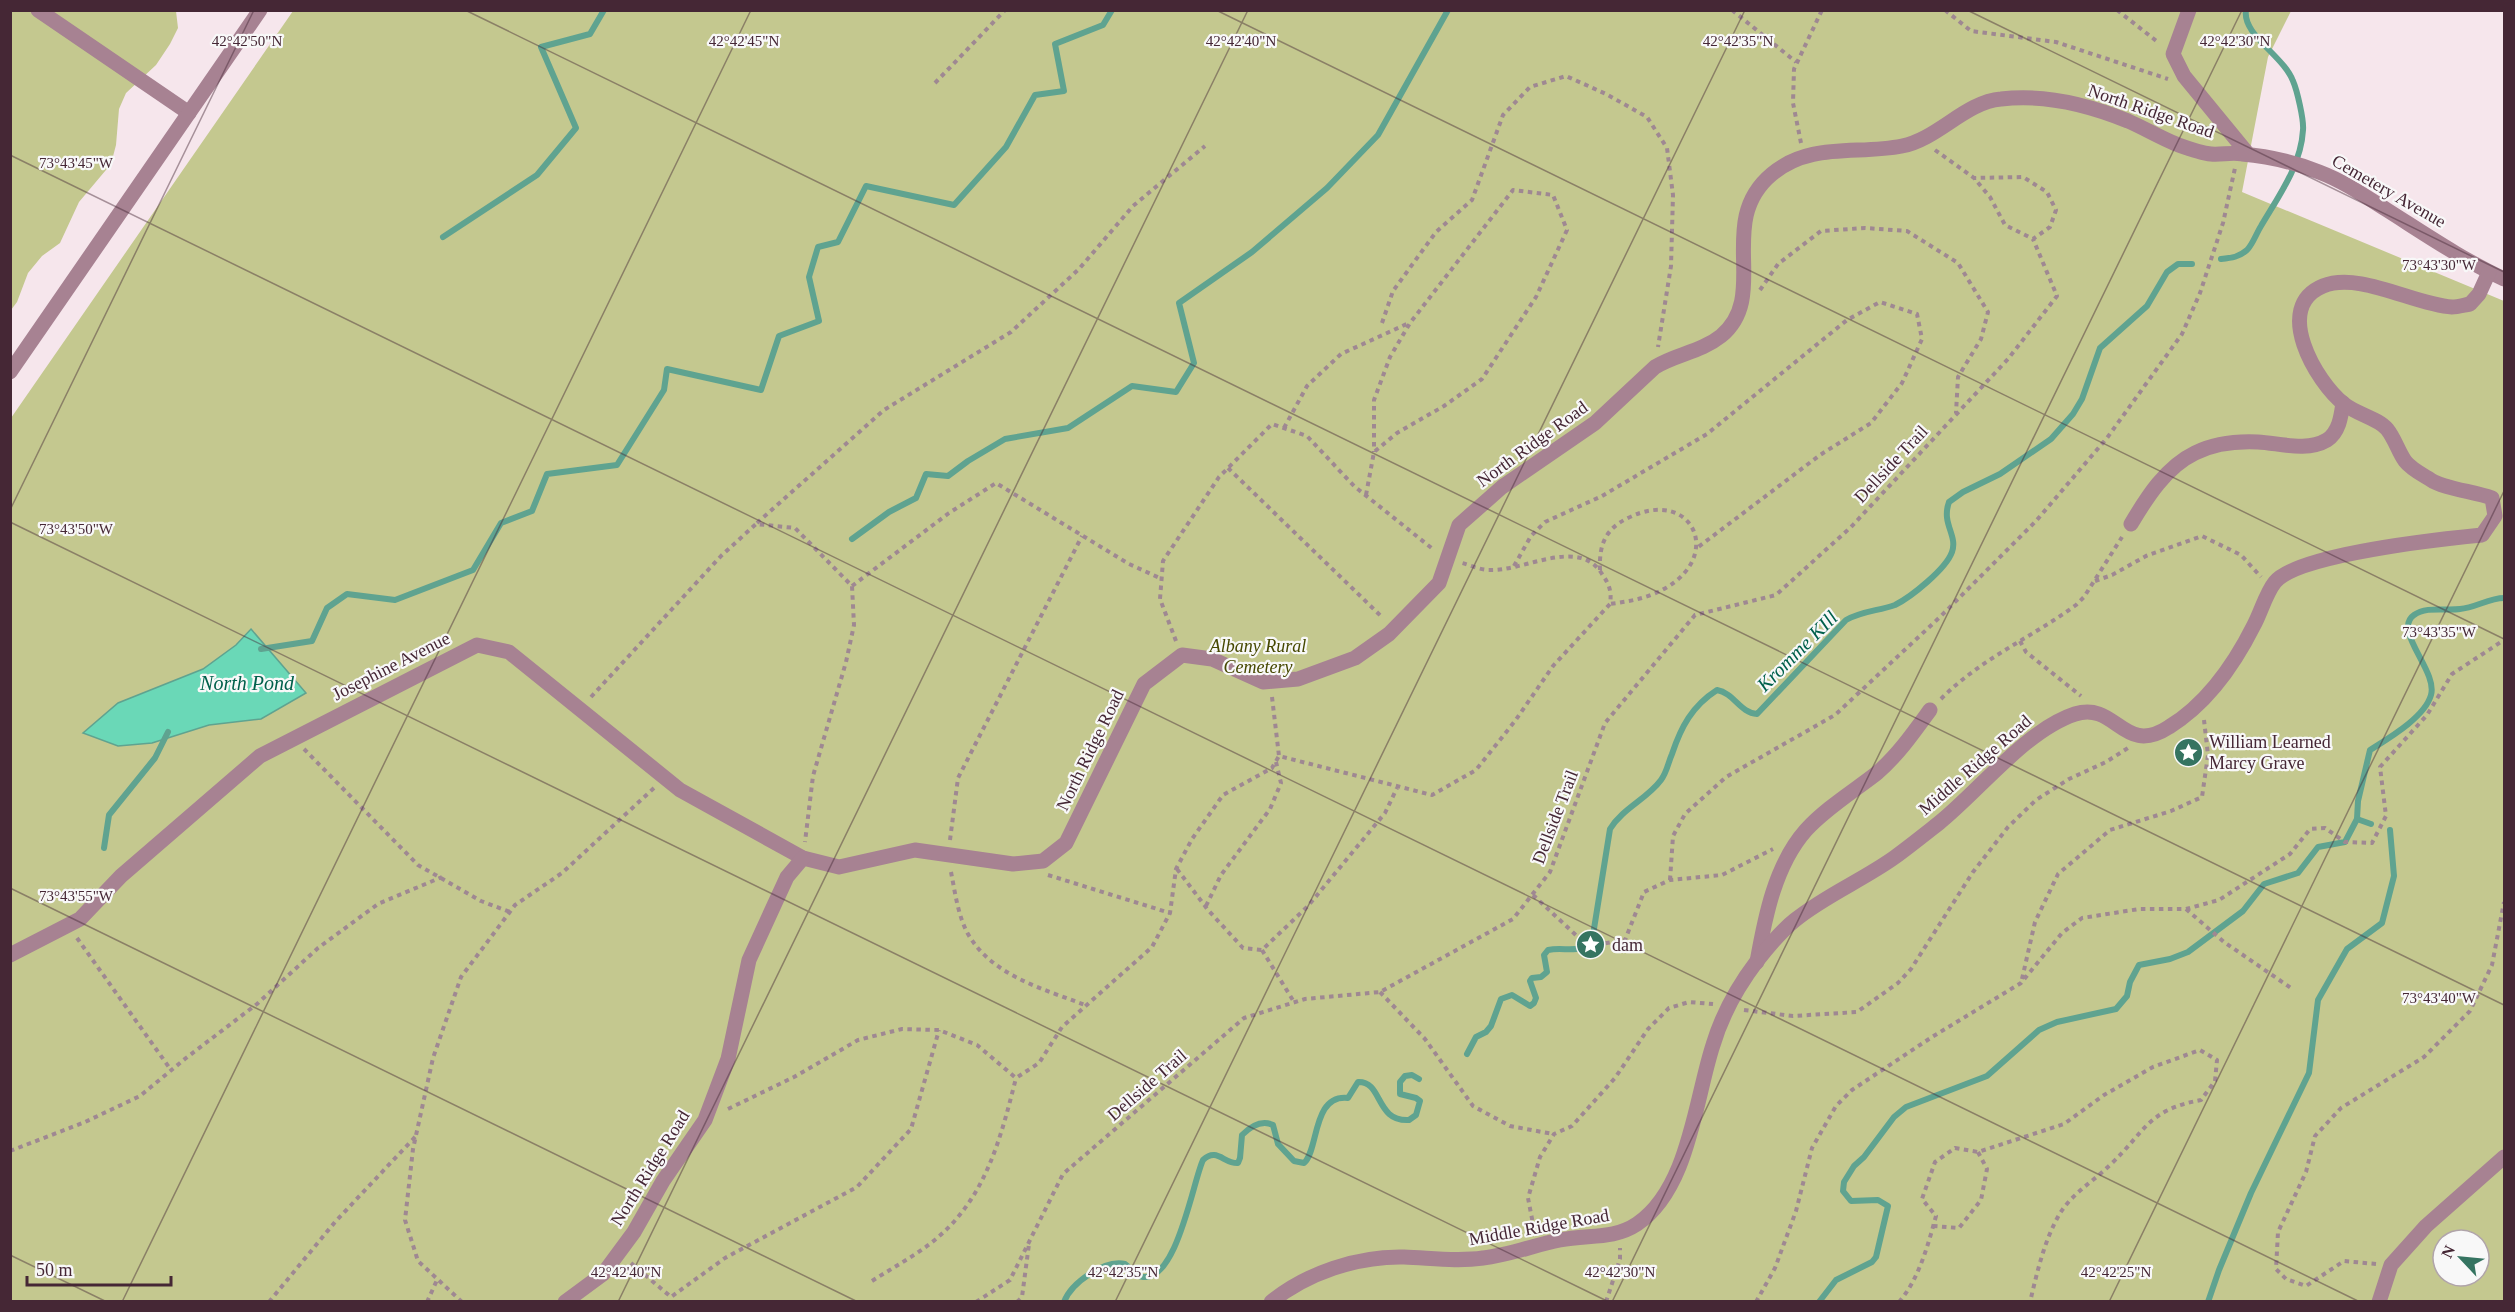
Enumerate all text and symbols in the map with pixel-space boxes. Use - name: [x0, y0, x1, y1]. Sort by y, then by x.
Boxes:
- text: 42°42'50"N: [212, 33, 282, 49]
- text: 42°42'45"N: [709, 33, 779, 49]
- text: 42°42'40"N: [1206, 33, 1276, 49]
- text: 42°42'35"N: [1703, 33, 1773, 49]
- text: 42°42'30"N: [2200, 33, 2270, 49]
- street label: North Ridge Road: [2085, 80, 2217, 142]
- street label: Cemetery Avenue: [2329, 150, 2449, 232]
- text: 73°43'45"W: [39, 155, 114, 171]
- text: 73°43'30"W: [2402, 257, 2477, 273]
- street label: North Ridge Road: [1473, 397, 1591, 491]
- street label: Dellside Trail: [1850, 421, 1932, 507]
- text: 73°43'50"W: [39, 521, 114, 537]
- water label: Kromme KIll: [1752, 606, 1842, 696]
- text: 73°43'35"W: [2402, 624, 2477, 640]
- street label: Josephine Avenue: [329, 628, 453, 704]
- park label: Albany Rural Cemetery: [1209, 636, 1306, 677]
- water label: North Pond: [199, 672, 295, 694]
- street label: North Ridge Road: [1052, 686, 1128, 814]
- street label: Middle Ridge Road: [1915, 711, 2035, 819]
- place label: William Learned Marcy Grave: [2209, 732, 2331, 773]
- place icon: William Learned Marcy Grave: [2172, 736, 2204, 768]
- street label: Dellside Trail: [1528, 767, 1582, 867]
- text: 73°43'55"W: [39, 888, 114, 904]
- place icon: dam: [1575, 929, 1607, 961]
- place label: dam: [1612, 935, 1643, 955]
- text: 73°43'40"W: [2402, 990, 2477, 1006]
- street label: Dellside Trail: [1103, 1045, 1191, 1125]
- street label: North Ridge Road: [607, 1107, 693, 1229]
- street label: Middle Ridge Road: [1467, 1205, 1611, 1249]
- north arrow: [2431, 1228, 2491, 1288]
- text: N: [2438, 1242, 2458, 1261]
- scale bar: [27, 1249, 171, 1287]
- text: 50 m: [36, 1260, 73, 1280]
- text: 42°42'40"N: [591, 1264, 661, 1280]
- text: 42°42'35"N: [1088, 1264, 1158, 1280]
- text: 42°42'30"N: [1585, 1264, 1655, 1280]
- text: 42°42'25"N: [2081, 1264, 2151, 1280]

